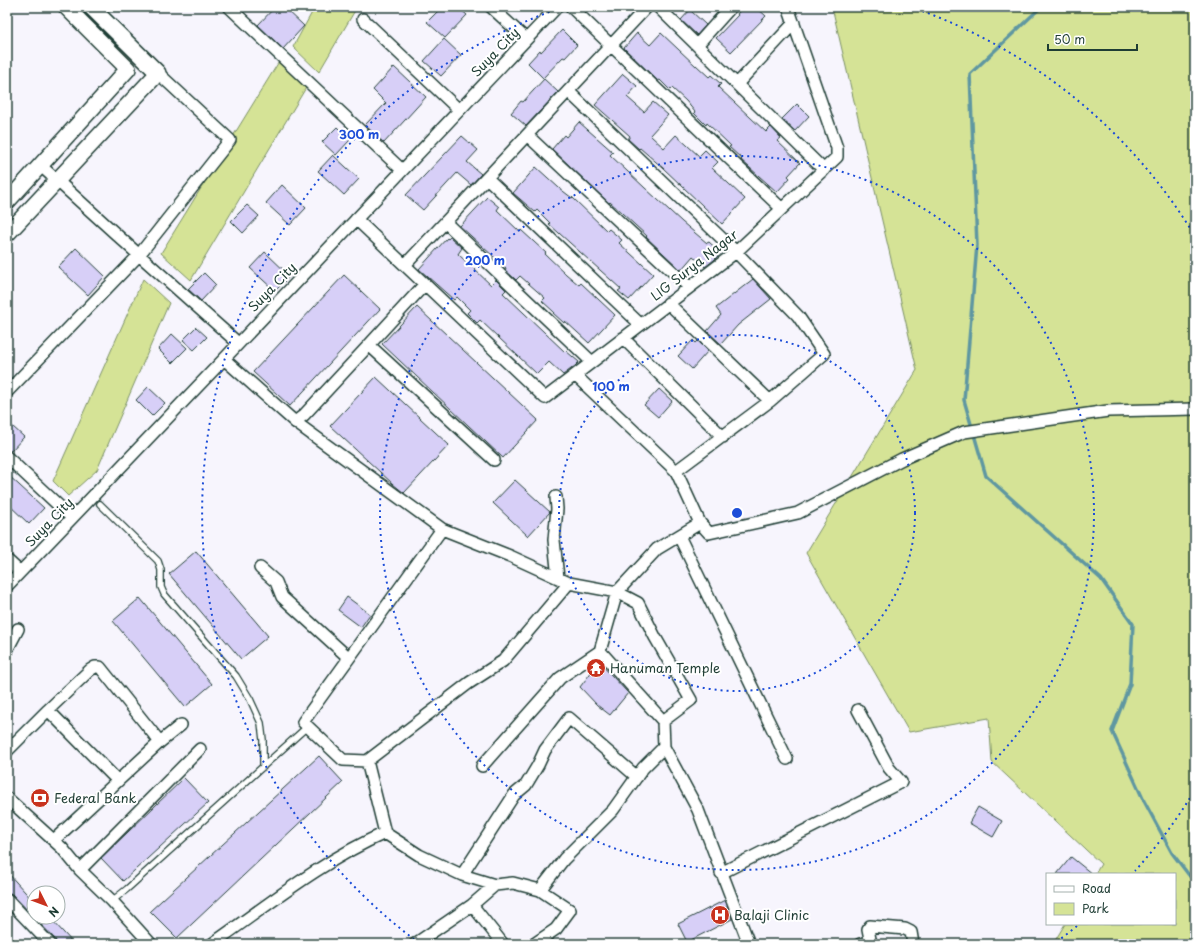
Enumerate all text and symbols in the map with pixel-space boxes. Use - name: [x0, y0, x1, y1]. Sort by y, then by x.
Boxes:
- street label: Suya City: [466, 23, 523, 81]
- scale bar: [1048, 26, 1137, 52]
- text: 50 m: [1054, 30, 1085, 48]
- text: 300 m: [339, 125, 379, 143]
- street label: LIG Surya Nagar: [646, 224, 741, 305]
- text: 200 m: [465, 251, 505, 269]
- street label: Suya City: [243, 258, 300, 316]
- text: 100 m: [592, 377, 630, 395]
- street label: Suya City: [20, 493, 77, 551]
- centre of rings: [730, 506, 744, 520]
- temple icon: Hanuman Temple: [585, 657, 607, 679]
- place label: Hanuman Temple: [610, 658, 720, 677]
- bank icon: Federal Bank: [29, 787, 51, 809]
- place label: Federal Bank: [54, 788, 136, 807]
- legend: [1046, 873, 1176, 925]
- text: Road: [1082, 879, 1111, 897]
- north arrow: [26, 885, 66, 925]
- text: Park: [1082, 899, 1109, 917]
- text: N: [44, 903, 63, 921]
- hospital icon: Balaji Clinic: [709, 904, 731, 926]
- place label: Balaji Clinic: [734, 905, 809, 924]

